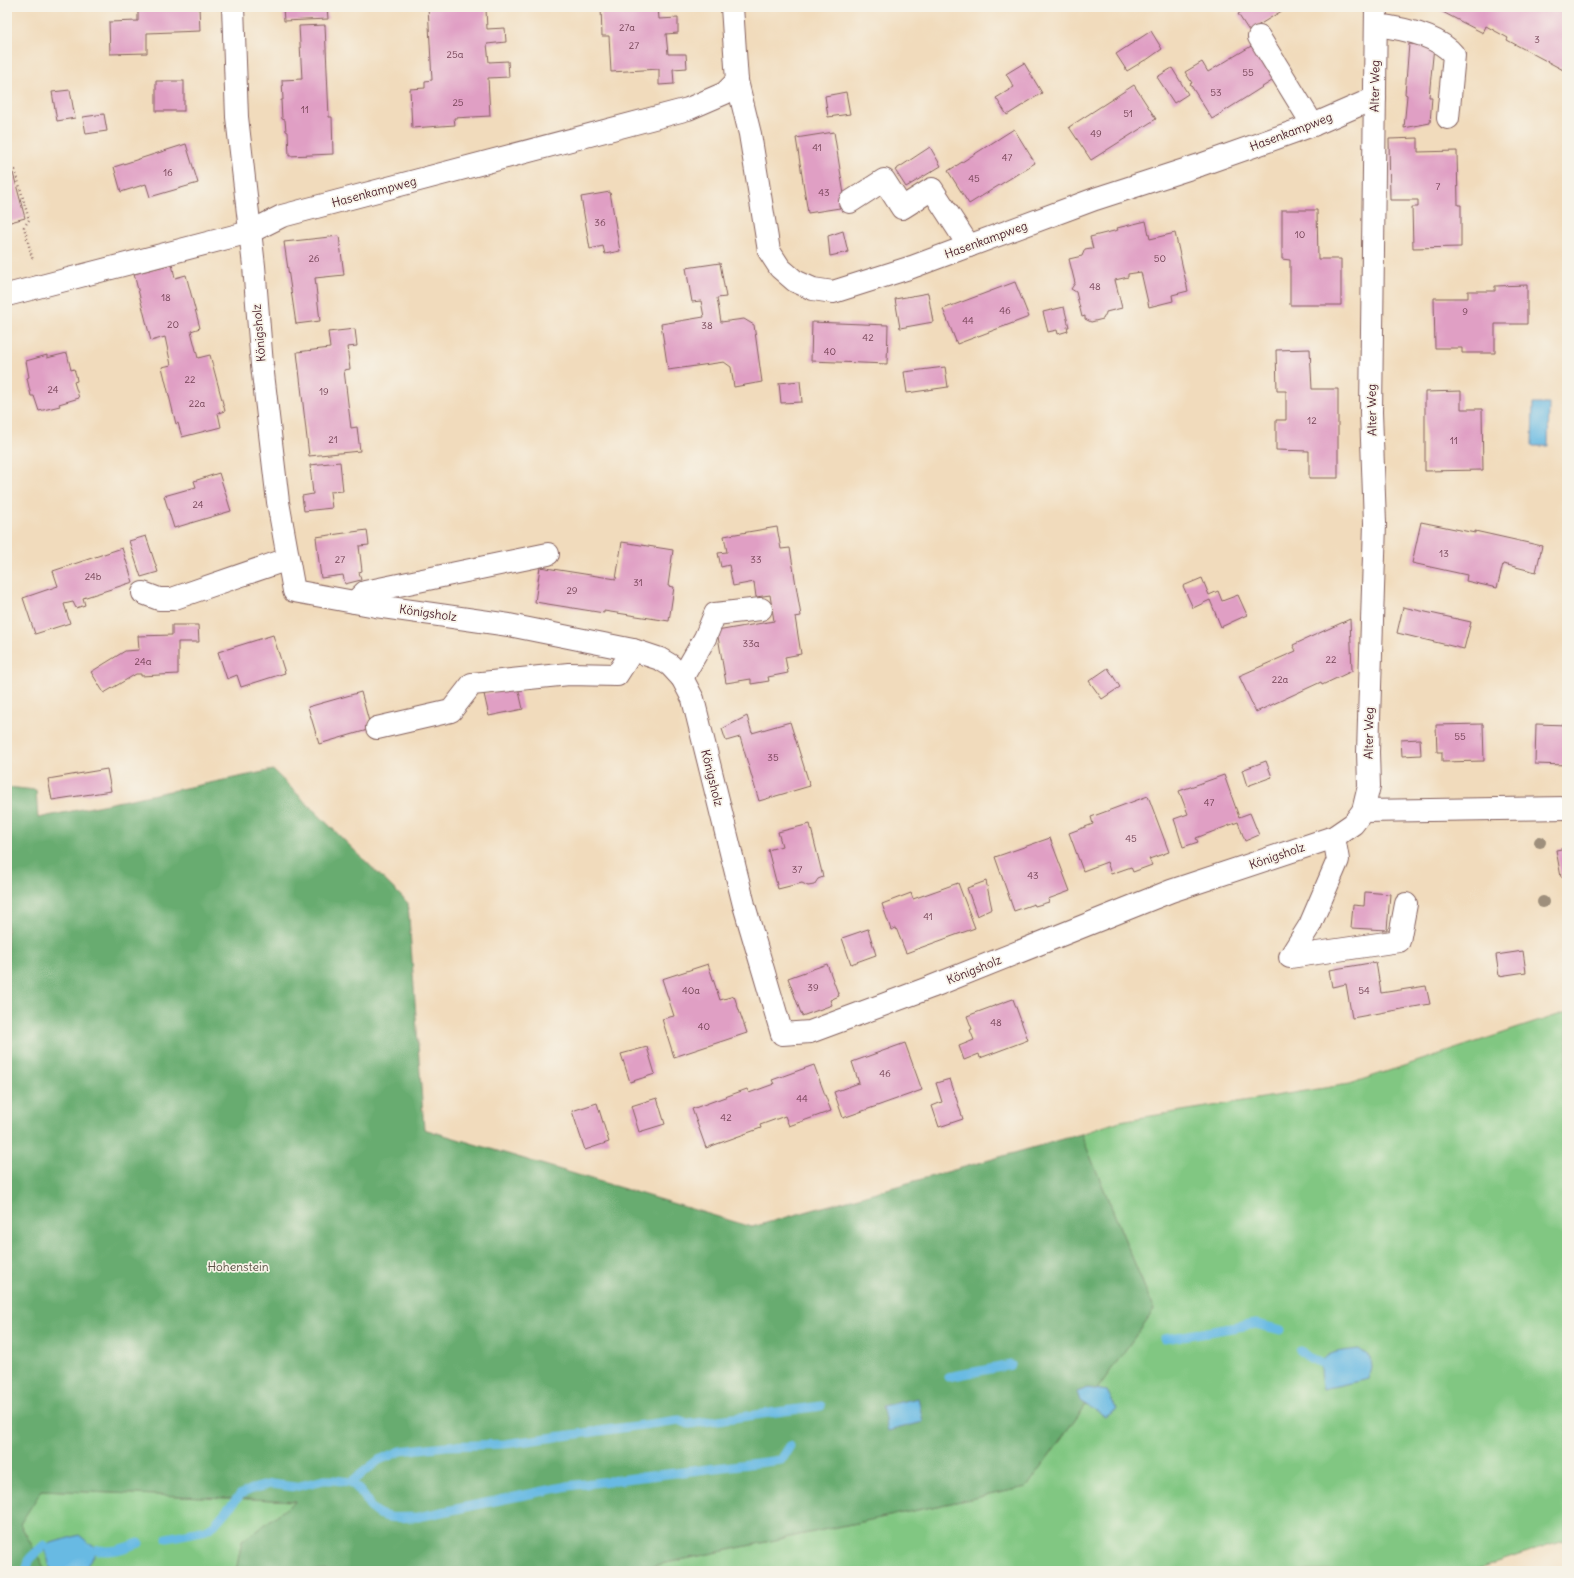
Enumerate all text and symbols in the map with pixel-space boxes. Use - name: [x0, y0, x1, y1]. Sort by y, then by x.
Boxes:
- house number: 27a: [619, 21, 635, 34]
- house number: 3: [1534, 33, 1540, 46]
- house number: 27: [629, 39, 639, 52]
- house number: 25a: [447, 48, 464, 61]
- street label: Alter Weg: [1367, 60, 1382, 112]
- house number: 55: [1242, 66, 1254, 79]
- house number: 53: [1210, 86, 1222, 99]
- house number: 25: [452, 96, 464, 109]
- house number: 11: [301, 103, 309, 116]
- house number: 51: [1123, 107, 1133, 120]
- street label: Hasenkampweg: [1247, 109, 1334, 154]
- house number: 49: [1090, 127, 1102, 140]
- house number: 41: [812, 141, 822, 154]
- house number: 47: [1002, 151, 1012, 164]
- house number: 16: [163, 166, 173, 179]
- house number: 45: [968, 172, 980, 185]
- street label: Hasenkampweg: [330, 173, 418, 210]
- house number: 7: [1436, 180, 1441, 193]
- house number: 43: [818, 186, 830, 199]
- house number: 36: [594, 216, 606, 229]
- street label: Hasenkampweg: [942, 218, 1029, 261]
- house number: 10: [1295, 228, 1305, 241]
- house number: 26: [308, 252, 320, 265]
- house number: 50: [1154, 252, 1166, 265]
- house number: 48: [1089, 280, 1101, 293]
- house number: 18: [161, 291, 171, 304]
- street label: Königsholz: [248, 303, 268, 363]
- house number: 46: [999, 304, 1011, 317]
- house number: 9: [1462, 305, 1468, 318]
- house number: 44: [962, 314, 974, 327]
- house number: 20: [167, 318, 179, 331]
- house number: 38: [701, 319, 713, 332]
- house number: 42: [862, 331, 874, 344]
- house number: 40: [824, 345, 836, 358]
- house number: 22: [185, 373, 196, 386]
- house number: 24: [47, 383, 59, 396]
- street label: Alter Weg: [1364, 384, 1379, 436]
- house number: 19: [319, 385, 329, 398]
- house number: 22a: [189, 397, 206, 410]
- house number: 12: [1307, 414, 1317, 427]
- house number: 21: [328, 433, 338, 446]
- house number: 11: [1450, 434, 1458, 447]
- house number: 24: [192, 498, 204, 511]
- house number: 13: [1439, 547, 1449, 560]
- house number: 27: [335, 553, 345, 566]
- house number: 33: [750, 553, 762, 566]
- house number: 24b: [85, 570, 102, 583]
- house number: 31: [633, 576, 643, 589]
- house number: 29: [566, 584, 578, 597]
- street label: Königsholz: [398, 601, 458, 624]
- house number: 33a: [742, 637, 760, 650]
- house number: 22: [1326, 653, 1337, 666]
- house number: 24a: [135, 655, 152, 668]
- house number: 22a: [1272, 673, 1289, 686]
- street label: Alter Weg: [1361, 707, 1376, 759]
- house number: 55: [1454, 730, 1466, 743]
- street label: Königsholz: [698, 748, 727, 808]
- house number: 35: [767, 751, 779, 764]
- house number: 47: [1204, 796, 1214, 809]
- house number: 45: [1125, 832, 1137, 845]
- street label: Königsholz: [1247, 839, 1307, 872]
- house number: 37: [792, 863, 802, 876]
- house number: 43: [1027, 869, 1039, 882]
- house number: 41: [923, 910, 933, 923]
- street label: Königsholz: [944, 952, 1004, 987]
- house number: 39: [807, 981, 819, 994]
- house number: 40a: [682, 984, 700, 997]
- house number: 54: [1358, 984, 1370, 997]
- house number: 48: [990, 1016, 1002, 1029]
- house number: 40: [698, 1020, 710, 1033]
- house number: 46: [879, 1067, 891, 1080]
- house number: 44: [796, 1092, 808, 1105]
- house number: 42: [720, 1111, 732, 1124]
- park label: Hohenstein: [207, 1259, 269, 1274]

